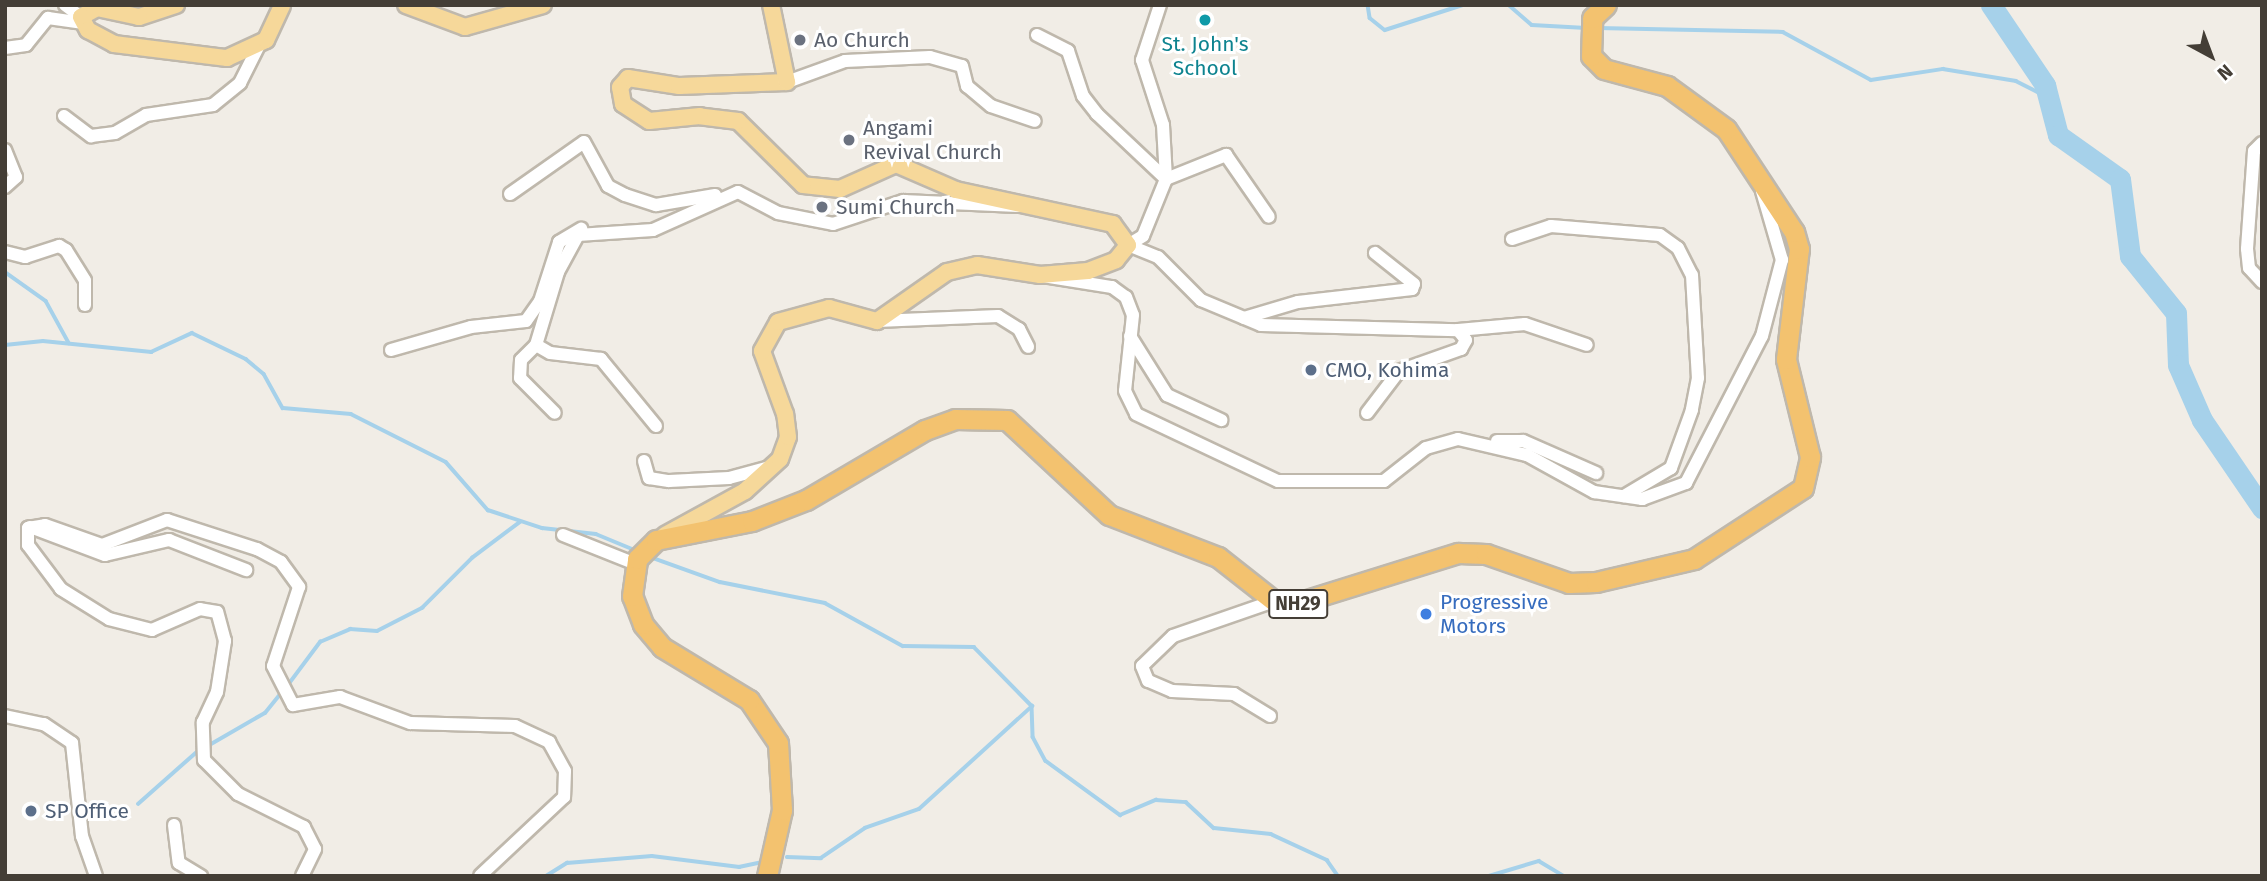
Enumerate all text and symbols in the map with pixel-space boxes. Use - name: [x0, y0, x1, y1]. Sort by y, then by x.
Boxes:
- marker: St. John's School: [1197, 12, 1213, 28]
- north arrow: [2176, 21, 2246, 91]
- place label: Ao Church: [814, 27, 910, 53]
- place label: St. John's School: [1162, 31, 1248, 81]
- marker: Ao Church: [792, 32, 808, 48]
- text: N: [2213, 59, 2237, 85]
- place label: Angami Revival Church: [863, 115, 1002, 165]
- marker: Angami Revival Church: [841, 132, 857, 148]
- place label: Sumi Church: [836, 194, 955, 220]
- marker: Sumi Church: [814, 199, 830, 215]
- place label: CMO, Kohima: [1325, 357, 1449, 383]
- marker: CMO, Kohima: [1303, 362, 1319, 378]
- road number: NH29: [1266, 589, 1330, 620]
- place label: Progressive Motors: [1440, 589, 1548, 639]
- marker: Progressive Motors: [1418, 606, 1434, 622]
- place label: SP Office: [45, 798, 129, 824]
- marker: SP Office: [23, 803, 39, 819]

